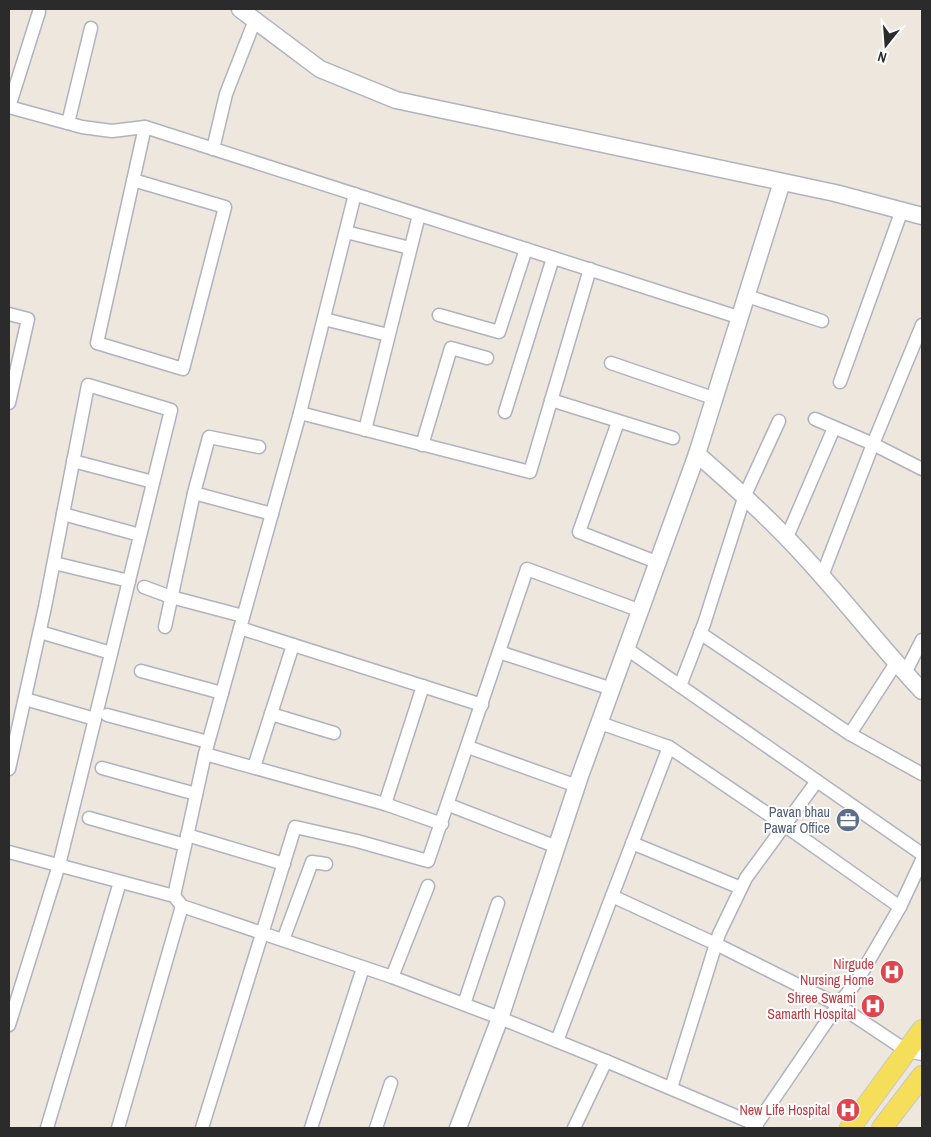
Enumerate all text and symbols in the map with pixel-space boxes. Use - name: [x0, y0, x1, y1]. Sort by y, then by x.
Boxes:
- north arrow: [861, 20, 911, 70]
- text: N: [876, 48, 889, 67]
- place label: Pavan bhau Pawar Office: [764, 803, 830, 837]
- office icon: Pavan bhau Pawar Office: [835, 807, 861, 833]
- place label: Nirgude Nursing Home: [800, 955, 874, 989]
- hospital icon: Nirgude Nursing Home: [879, 959, 905, 985]
- place label: Shree Swami Samarth Hospital: [767, 989, 856, 1023]
- hospital icon: Shree Swami Samarth Hospital: [860, 993, 886, 1019]
- hospital icon: New Life Hospital: [835, 1097, 861, 1123]
- place label: New Life Hospital: [739, 1101, 830, 1119]

